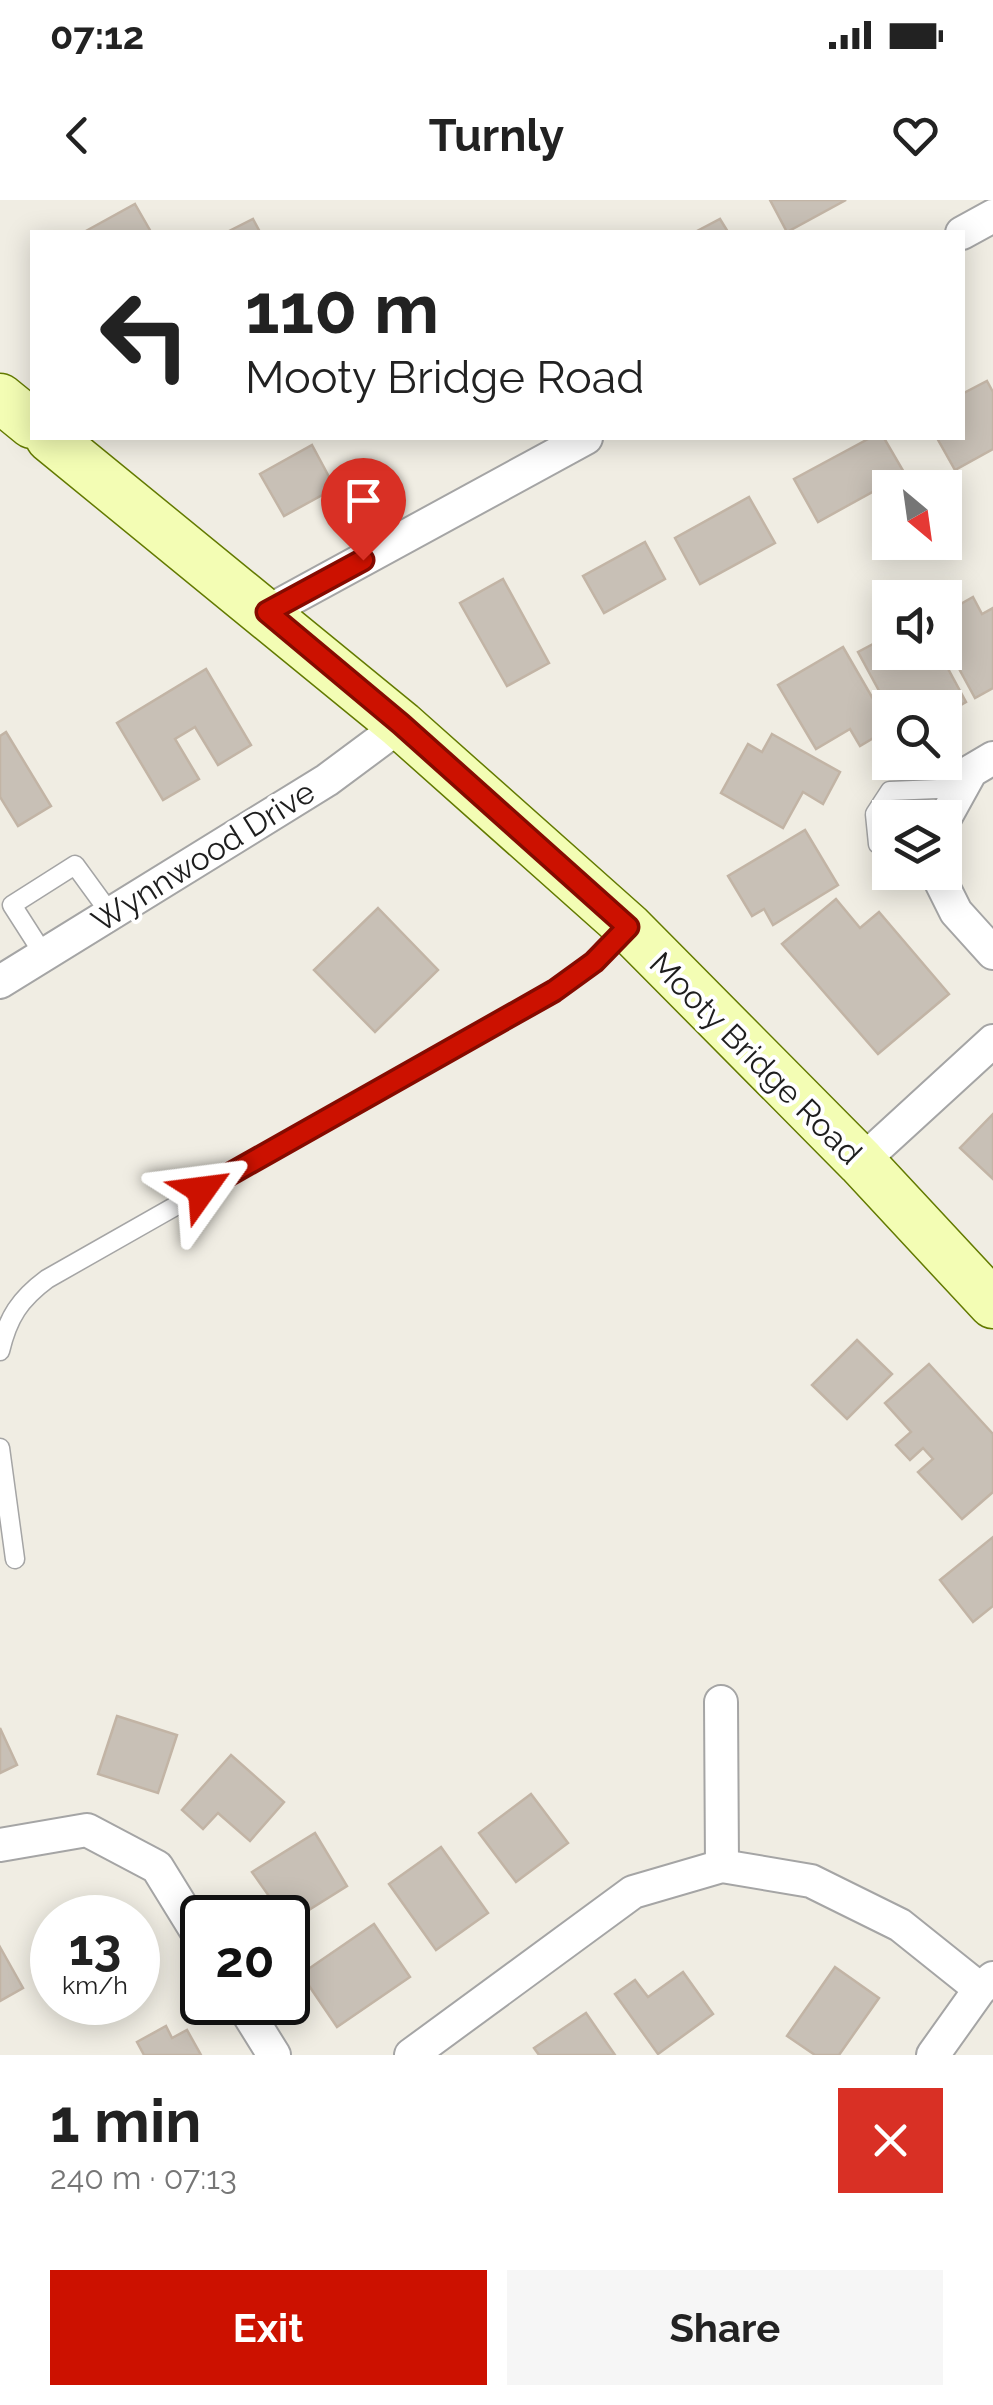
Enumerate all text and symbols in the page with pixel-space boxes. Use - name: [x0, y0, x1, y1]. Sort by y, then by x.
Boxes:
- text: 07:12: [50, 13, 144, 58]
- icon: back: [50, 108, 105, 163]
- icon: heart: [888, 108, 943, 163]
- text: Turnly: [429, 109, 564, 162]
- text: 110 m: [245, 267, 439, 349]
- icon: left: [80, 270, 210, 400]
- text: Mooty Bridge Road: [245, 351, 644, 404]
- pin: [321, 458, 406, 561]
- north arrow: [872, 470, 962, 560]
- map controls: [872, 470, 962, 890]
- icon: arrive: [336, 473, 391, 528]
- button: sound: [872, 580, 962, 670]
- button: search: [872, 690, 962, 780]
- street label: Wynnwood Drive: [85, 773, 321, 939]
- button: layers: [872, 800, 962, 890]
- street label: Mooty Bridge Road: [643, 945, 869, 1171]
- position arrow: [150, 1138, 254, 1242]
- speed limit sign: 20: [180, 1895, 310, 2025]
- text: 13: [69, 1918, 121, 1977]
- text: km/h: [62, 1970, 128, 2000]
- text: 1 min: [50, 2086, 201, 2156]
- button: close: [838, 2088, 943, 2193]
- text: 240 m · 07:13: [50, 2159, 237, 2196]
- button: Exit: [50, 2270, 487, 2385]
- button: Share: [507, 2270, 943, 2385]

